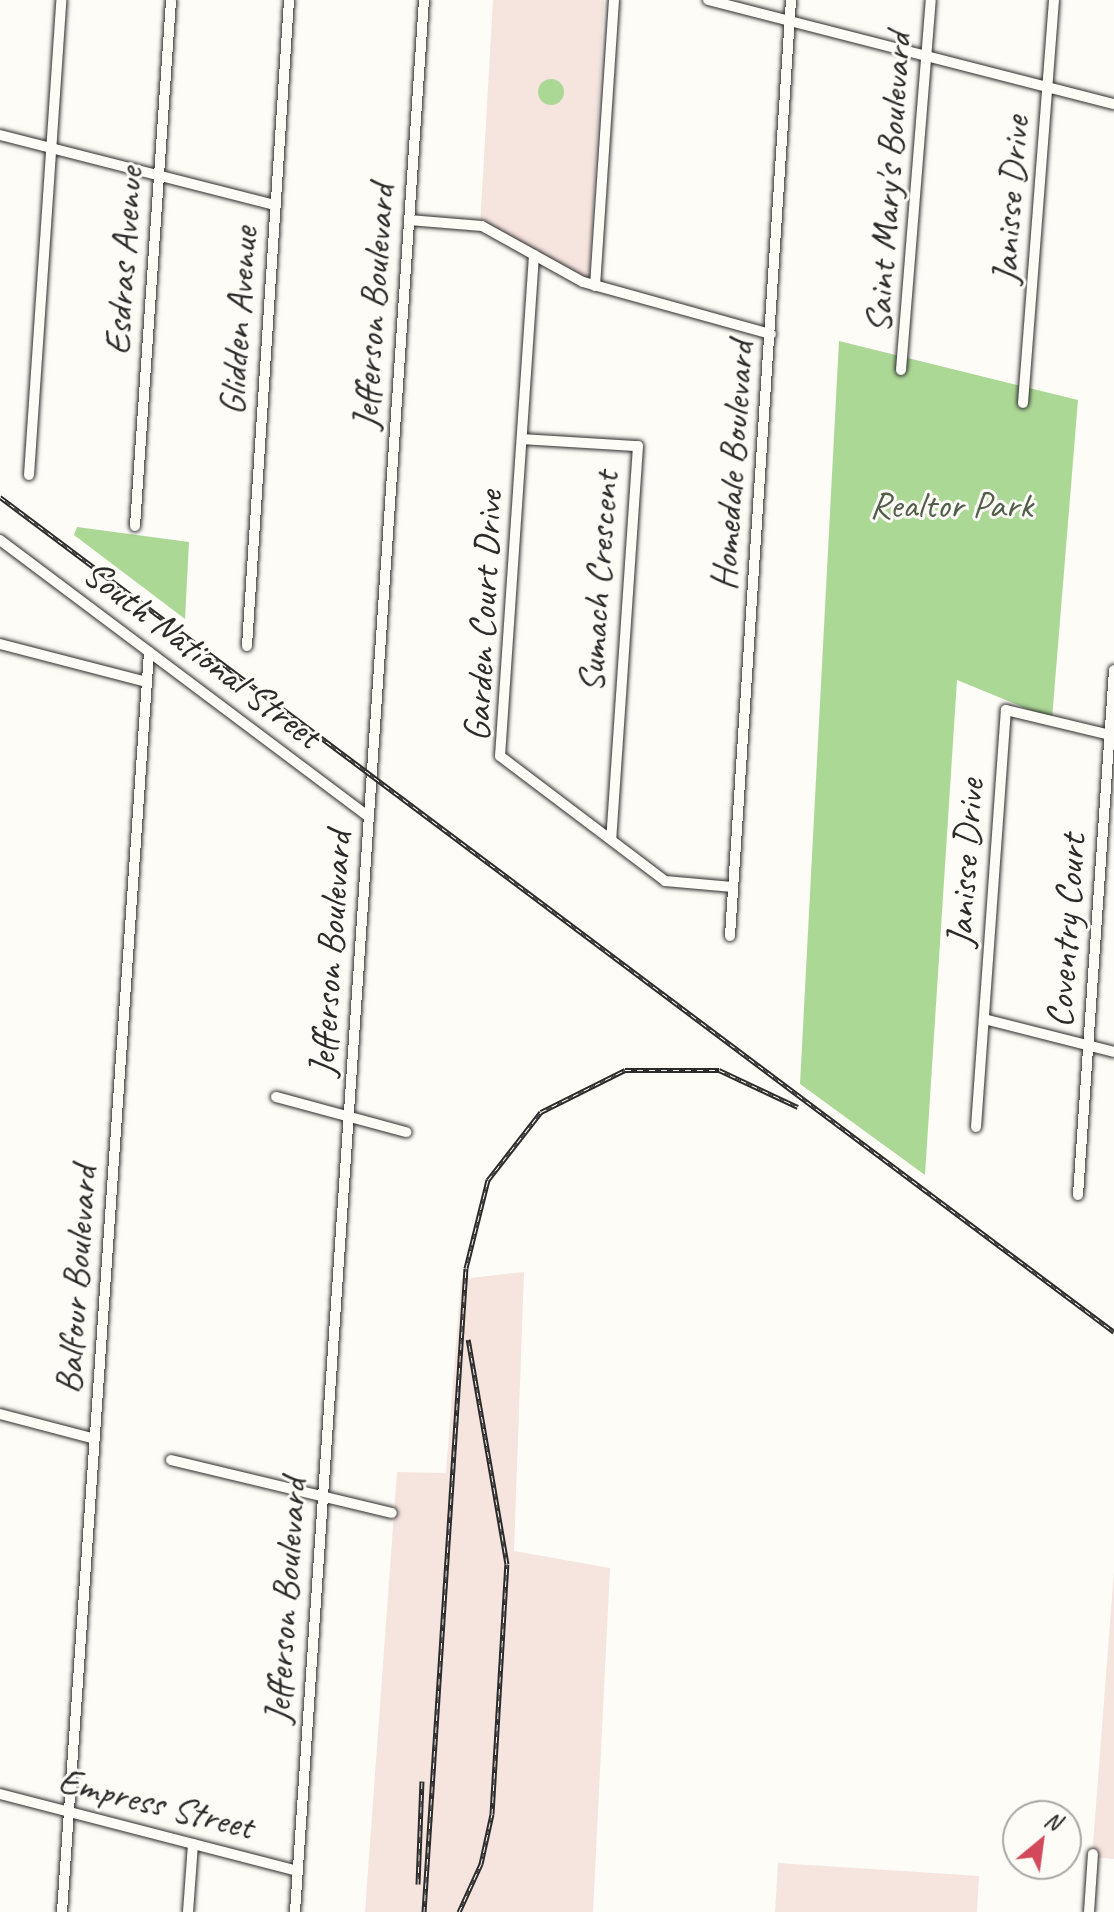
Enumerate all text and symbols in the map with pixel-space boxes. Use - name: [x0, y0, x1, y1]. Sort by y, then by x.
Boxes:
- street label: Saint Mary's Boulevard: [855, 31, 921, 335]
- street label: Janisse Drive: [981, 115, 1039, 285]
- street label: Esdras Avenue: [94, 166, 152, 356]
- street label: Jefferson Boulevard: [342, 183, 404, 431]
- street label: Glidden Avenue: [209, 226, 267, 416]
- street label: Homedale Boulevard: [701, 339, 763, 593]
- street label: Sumach Crescent: [568, 470, 628, 694]
- park label: Realtor Park: [869, 482, 1033, 528]
- street label: Garden Court Drive: [454, 489, 512, 743]
- street label: South National Street: [73, 549, 331, 759]
- street label: Janisse Drive: [936, 778, 994, 948]
- street label: Jefferson Boulevard: [299, 830, 361, 1078]
- street label: Coventry Court: [1037, 833, 1095, 1029]
- street label: Balfour Boulevard: [45, 1165, 107, 1395]
- street label: Jefferson Boulevard: [254, 1477, 316, 1725]
- street label: Empress Street: [54, 1757, 258, 1849]
- north arrow: [1002, 1800, 1082, 1880]
- text: N: [1040, 1805, 1065, 1836]

